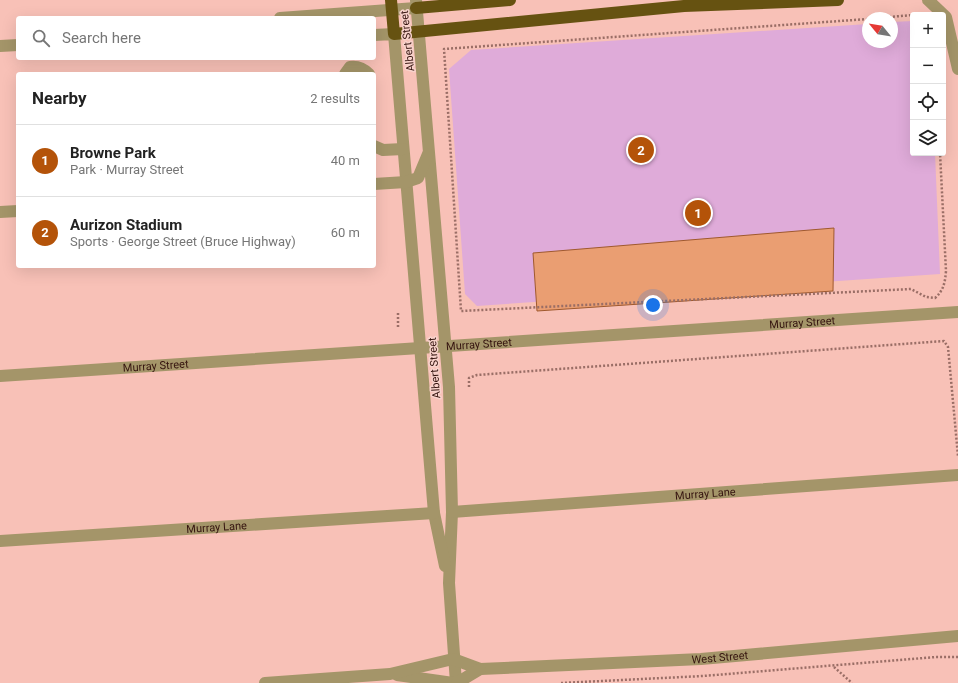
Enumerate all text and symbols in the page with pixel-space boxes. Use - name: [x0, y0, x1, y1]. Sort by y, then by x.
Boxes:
- street label: Albert Street: [398, 9, 417, 72]
- north arrow: [862, 12, 898, 48]
- map controls: [910, 12, 946, 156]
- button: +: [910, 12, 946, 48]
- search box: [16, 16, 376, 60]
- icon: search: [30, 27, 52, 49]
- text: Search here: [62, 29, 141, 47]
- button: −: [910, 48, 946, 84]
- button: locate: [910, 84, 946, 120]
- text: Nearby: [32, 88, 87, 108]
- text: 2 results: [310, 91, 360, 106]
- button: layers: [910, 120, 946, 156]
- pin: 2: [628, 135, 654, 165]
- text: Browne Park: [70, 144, 156, 162]
- text: 1: [41, 153, 49, 168]
- text: 40 m: [331, 153, 360, 168]
- text: Park · Murray Street: [70, 162, 184, 177]
- pin: 1: [685, 198, 711, 228]
- text: Aurizon Stadium: [70, 216, 182, 234]
- text: 2: [41, 225, 49, 240]
- text: 60 m: [331, 225, 360, 240]
- text: Sports · George Street (Bruce Highway): [70, 234, 296, 249]
- your location: [643, 295, 663, 315]
- street label: Murray Street: [769, 314, 836, 332]
- street label: Murray Street: [446, 336, 513, 353]
- street label: Albert Street: [426, 337, 443, 399]
- street label: Murray Street: [122, 357, 189, 375]
- street label: Murray Lane: [675, 485, 736, 503]
- street label: Murray Lane: [186, 519, 247, 536]
- street label: West Street: [691, 649, 749, 666]

